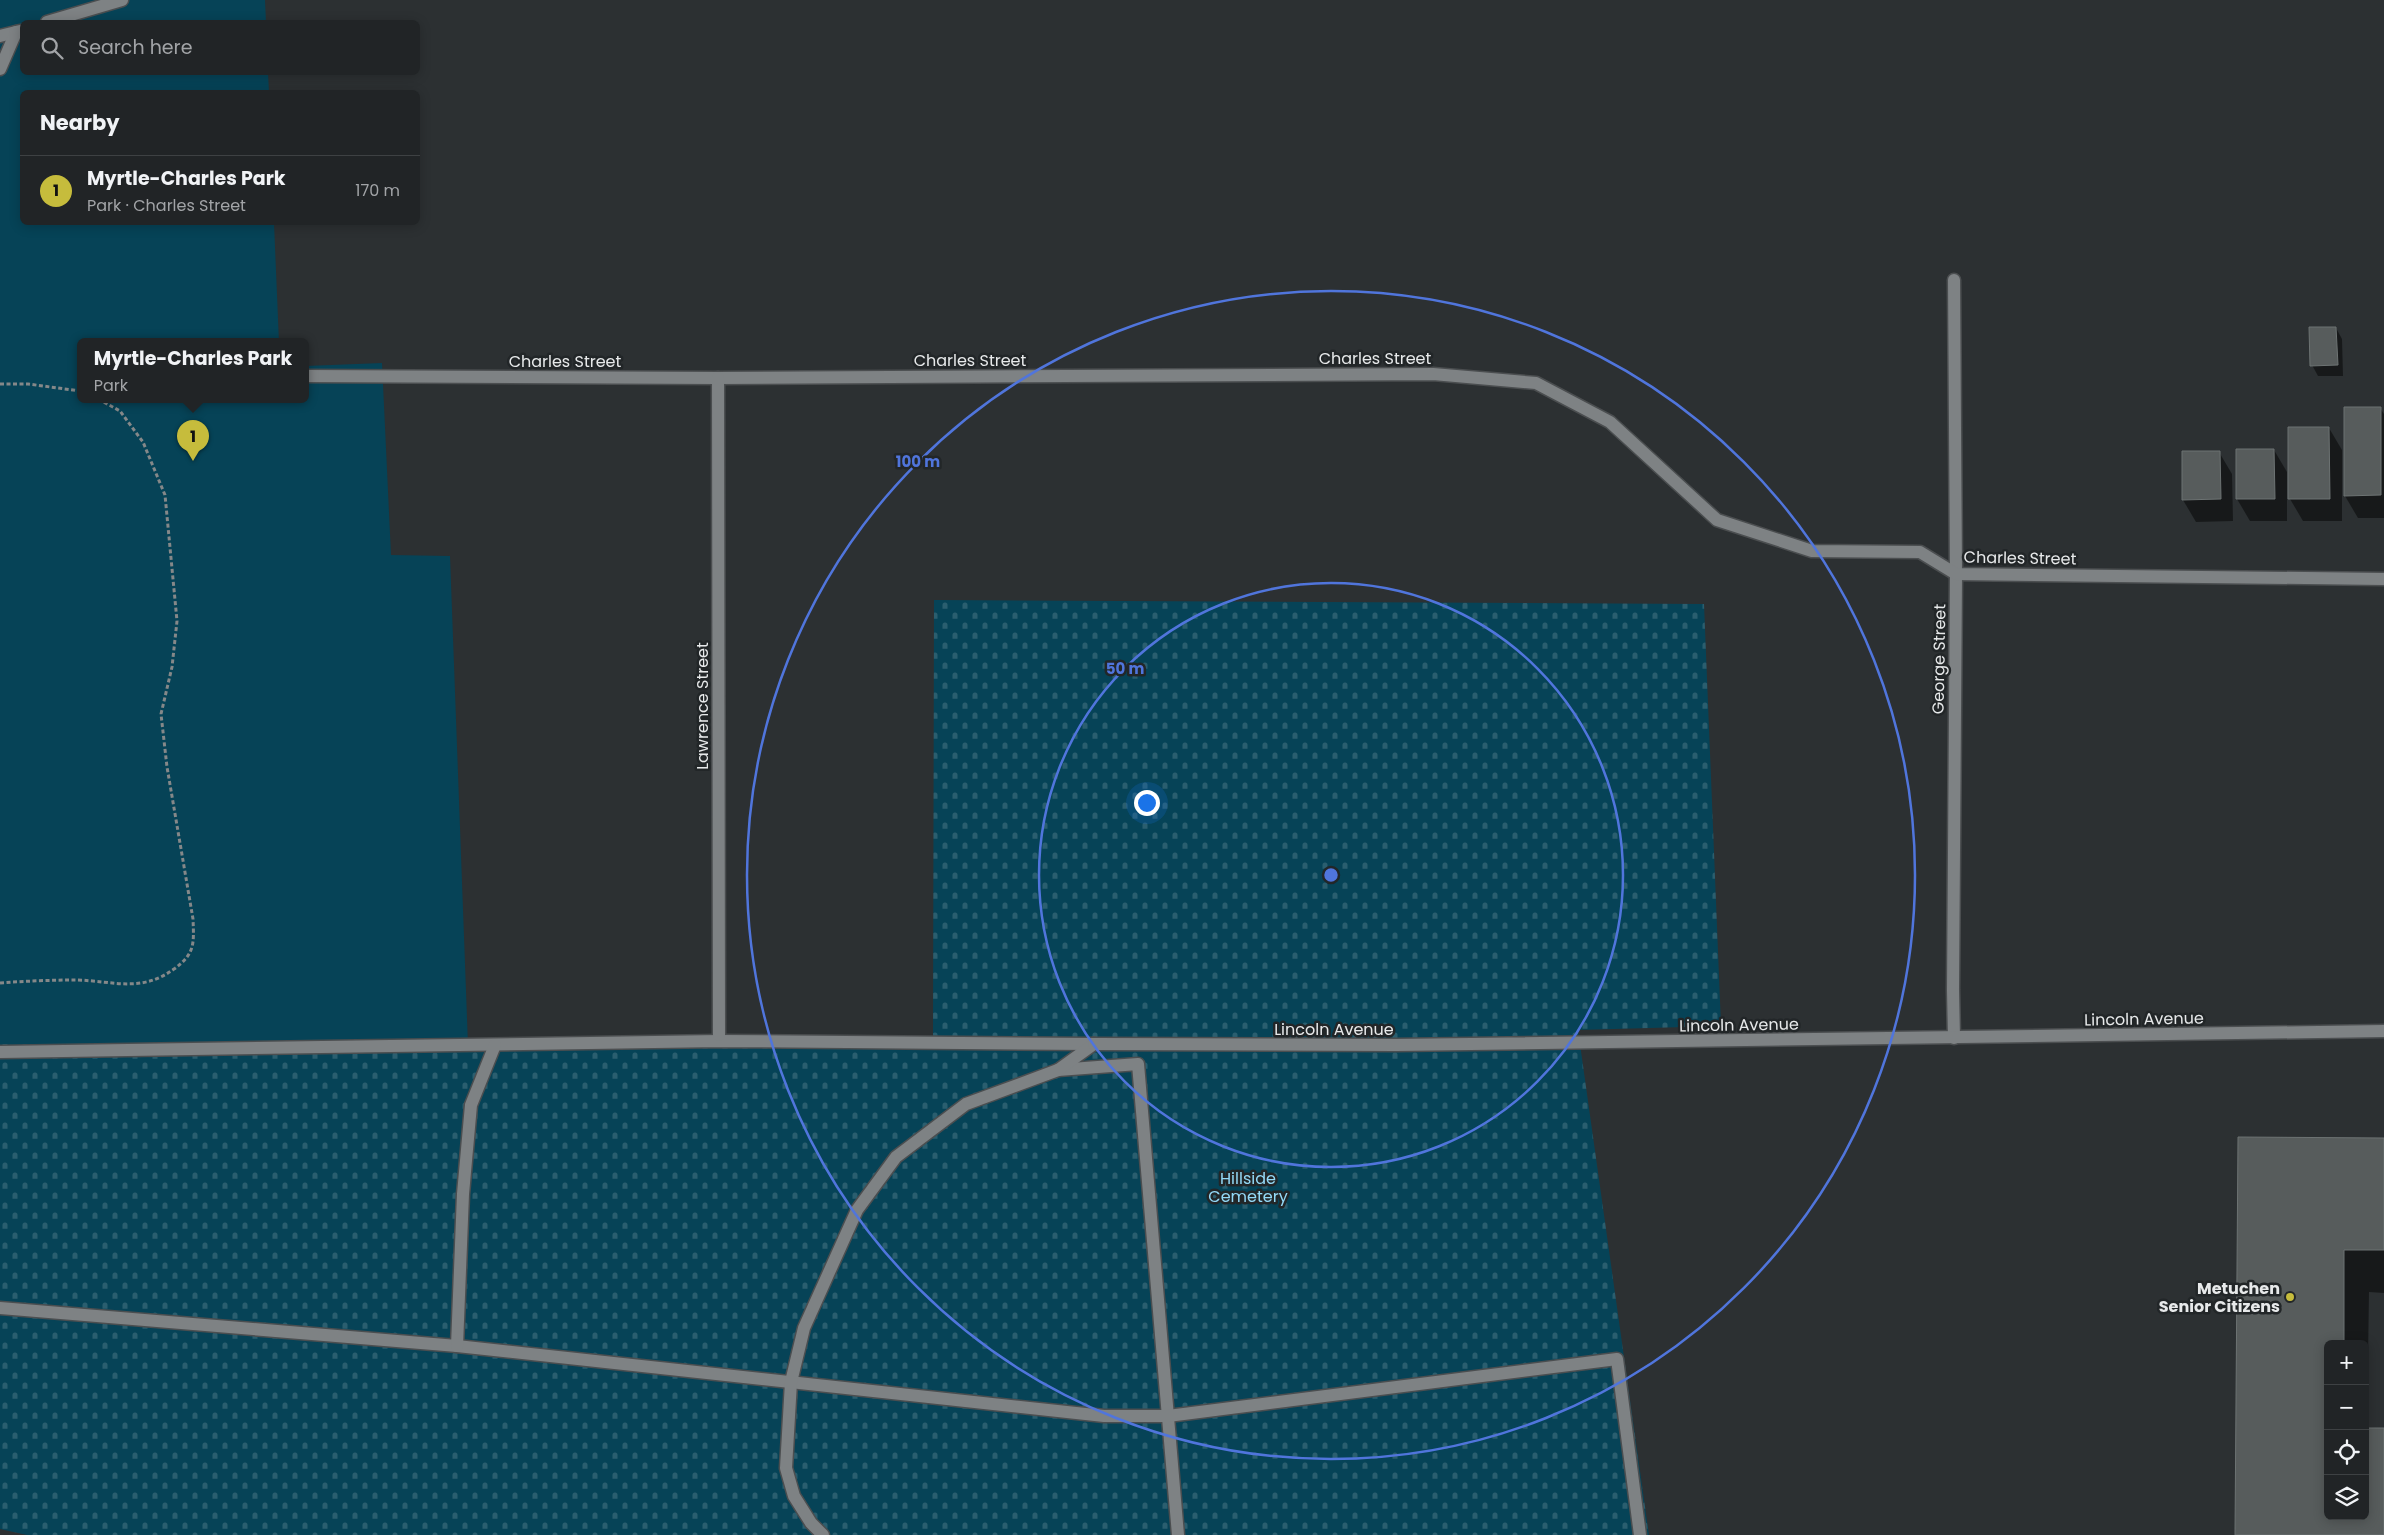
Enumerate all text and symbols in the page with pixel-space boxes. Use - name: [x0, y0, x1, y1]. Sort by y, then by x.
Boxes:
- search box: [20, 20, 420, 75]
- icon: search: [38, 34, 66, 62]
- text: Search here: [78, 34, 192, 61]
- text: Nearby: [40, 108, 120, 137]
- text: Myrtle-Charles Park: [87, 165, 286, 192]
- text: 1: [53, 179, 59, 202]
- text: 170 m: [355, 179, 400, 202]
- text: Park · Charles Street: [87, 194, 246, 217]
- popup: [77, 338, 309, 403]
- text: Myrtle-Charles Park: [94, 345, 292, 372]
- street label: Charles Street: [1319, 347, 1432, 370]
- street label: Charles Street: [914, 349, 1027, 372]
- street label: Charles Street: [509, 350, 622, 373]
- text: Park: [94, 374, 128, 397]
- pin: 1: [177, 420, 209, 461]
- text: 100 m: [896, 451, 940, 472]
- street label: Charles Street: [1963, 546, 2077, 570]
- street label: George Street: [1927, 603, 1951, 714]
- street label: Lawrence Street: [691, 642, 714, 770]
- text: 50 m: [1106, 658, 1144, 679]
- your location: [1134, 790, 1160, 816]
- centre of rings: [1322, 866, 1340, 884]
- street label: Lincoln Avenue: [2084, 1006, 2204, 1032]
- street label: Lincoln Avenue: [1679, 1012, 1799, 1038]
- street label: Lincoln Avenue: [1274, 1018, 1394, 1041]
- park label: Hillside Cemetery: [1208, 1167, 1288, 1208]
- place label: Metuchen Senior Citizens: [2159, 1277, 2280, 1318]
- marker: Metuchen Senior Citizens: [2284, 1291, 2296, 1303]
- map controls: [2324, 1340, 2369, 1520]
- button: +: [2324, 1340, 2369, 1385]
- button: −: [2324, 1385, 2369, 1430]
- button: locate: [2324, 1430, 2369, 1475]
- button: layers: [2324, 1475, 2369, 1520]

